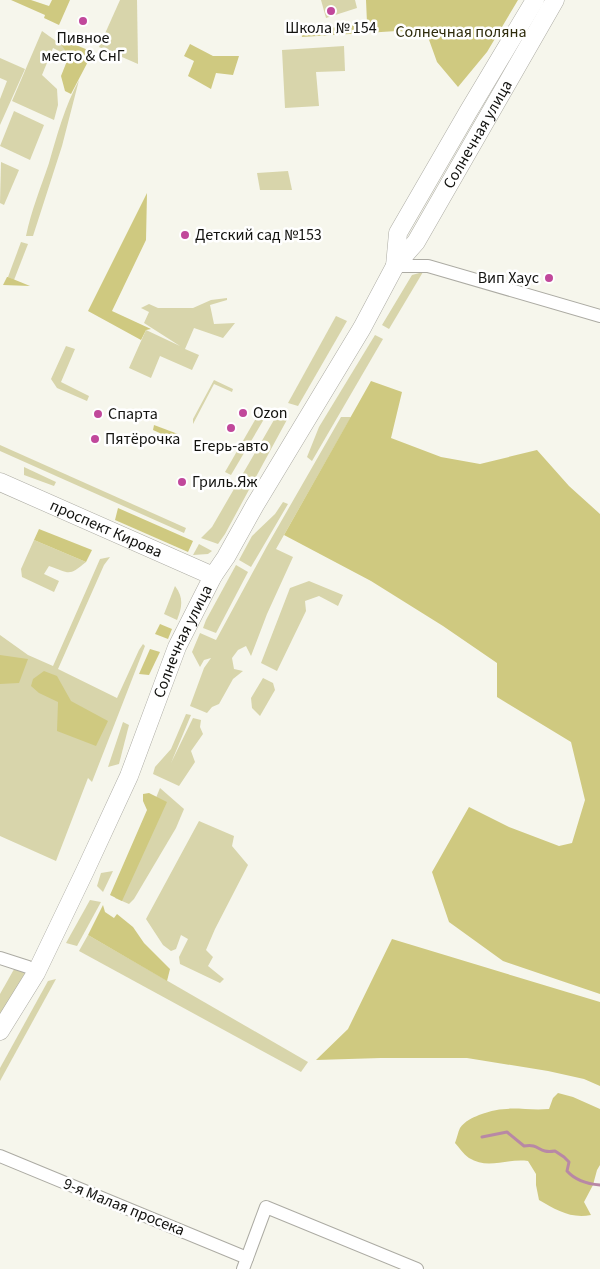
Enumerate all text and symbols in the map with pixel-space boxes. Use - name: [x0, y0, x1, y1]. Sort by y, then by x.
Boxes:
- marker: Школа № 154: [325, 5, 337, 17]
- marker: Пивное место & СнГ: [77, 15, 89, 27]
- place label: Школа № 154: [285, 17, 377, 39]
- park label: Солнечная поляна: [395, 21, 527, 43]
- place label: Пивное место & СнГ: [41, 27, 125, 67]
- street label: Солнечная улица: [438, 76, 518, 193]
- place label: Детский сад №153: [195, 224, 322, 246]
- marker: Детский сад №153: [179, 229, 191, 241]
- place label: Вип Хаус: [478, 267, 539, 289]
- marker: Вип Хаус: [543, 272, 555, 284]
- place label: Ozon: [253, 402, 288, 424]
- place label: Спарта: [108, 403, 158, 425]
- marker: Ozon: [237, 407, 249, 419]
- marker: Спарта: [92, 408, 104, 420]
- marker: Егерь-авто: [225, 422, 237, 434]
- place label: Пятёрочка: [105, 428, 180, 450]
- marker: Пятёрочка: [89, 433, 101, 445]
- place label: Егерь-авто: [193, 435, 269, 457]
- place label: Гриль.Яж: [192, 471, 258, 493]
- marker: Гриль.Яж: [176, 476, 188, 488]
- street label: проспект Кирова: [46, 494, 166, 563]
- street label: Солнечная улица: [148, 581, 218, 701]
- street label: 9-я Малая просека: [60, 1173, 188, 1241]

